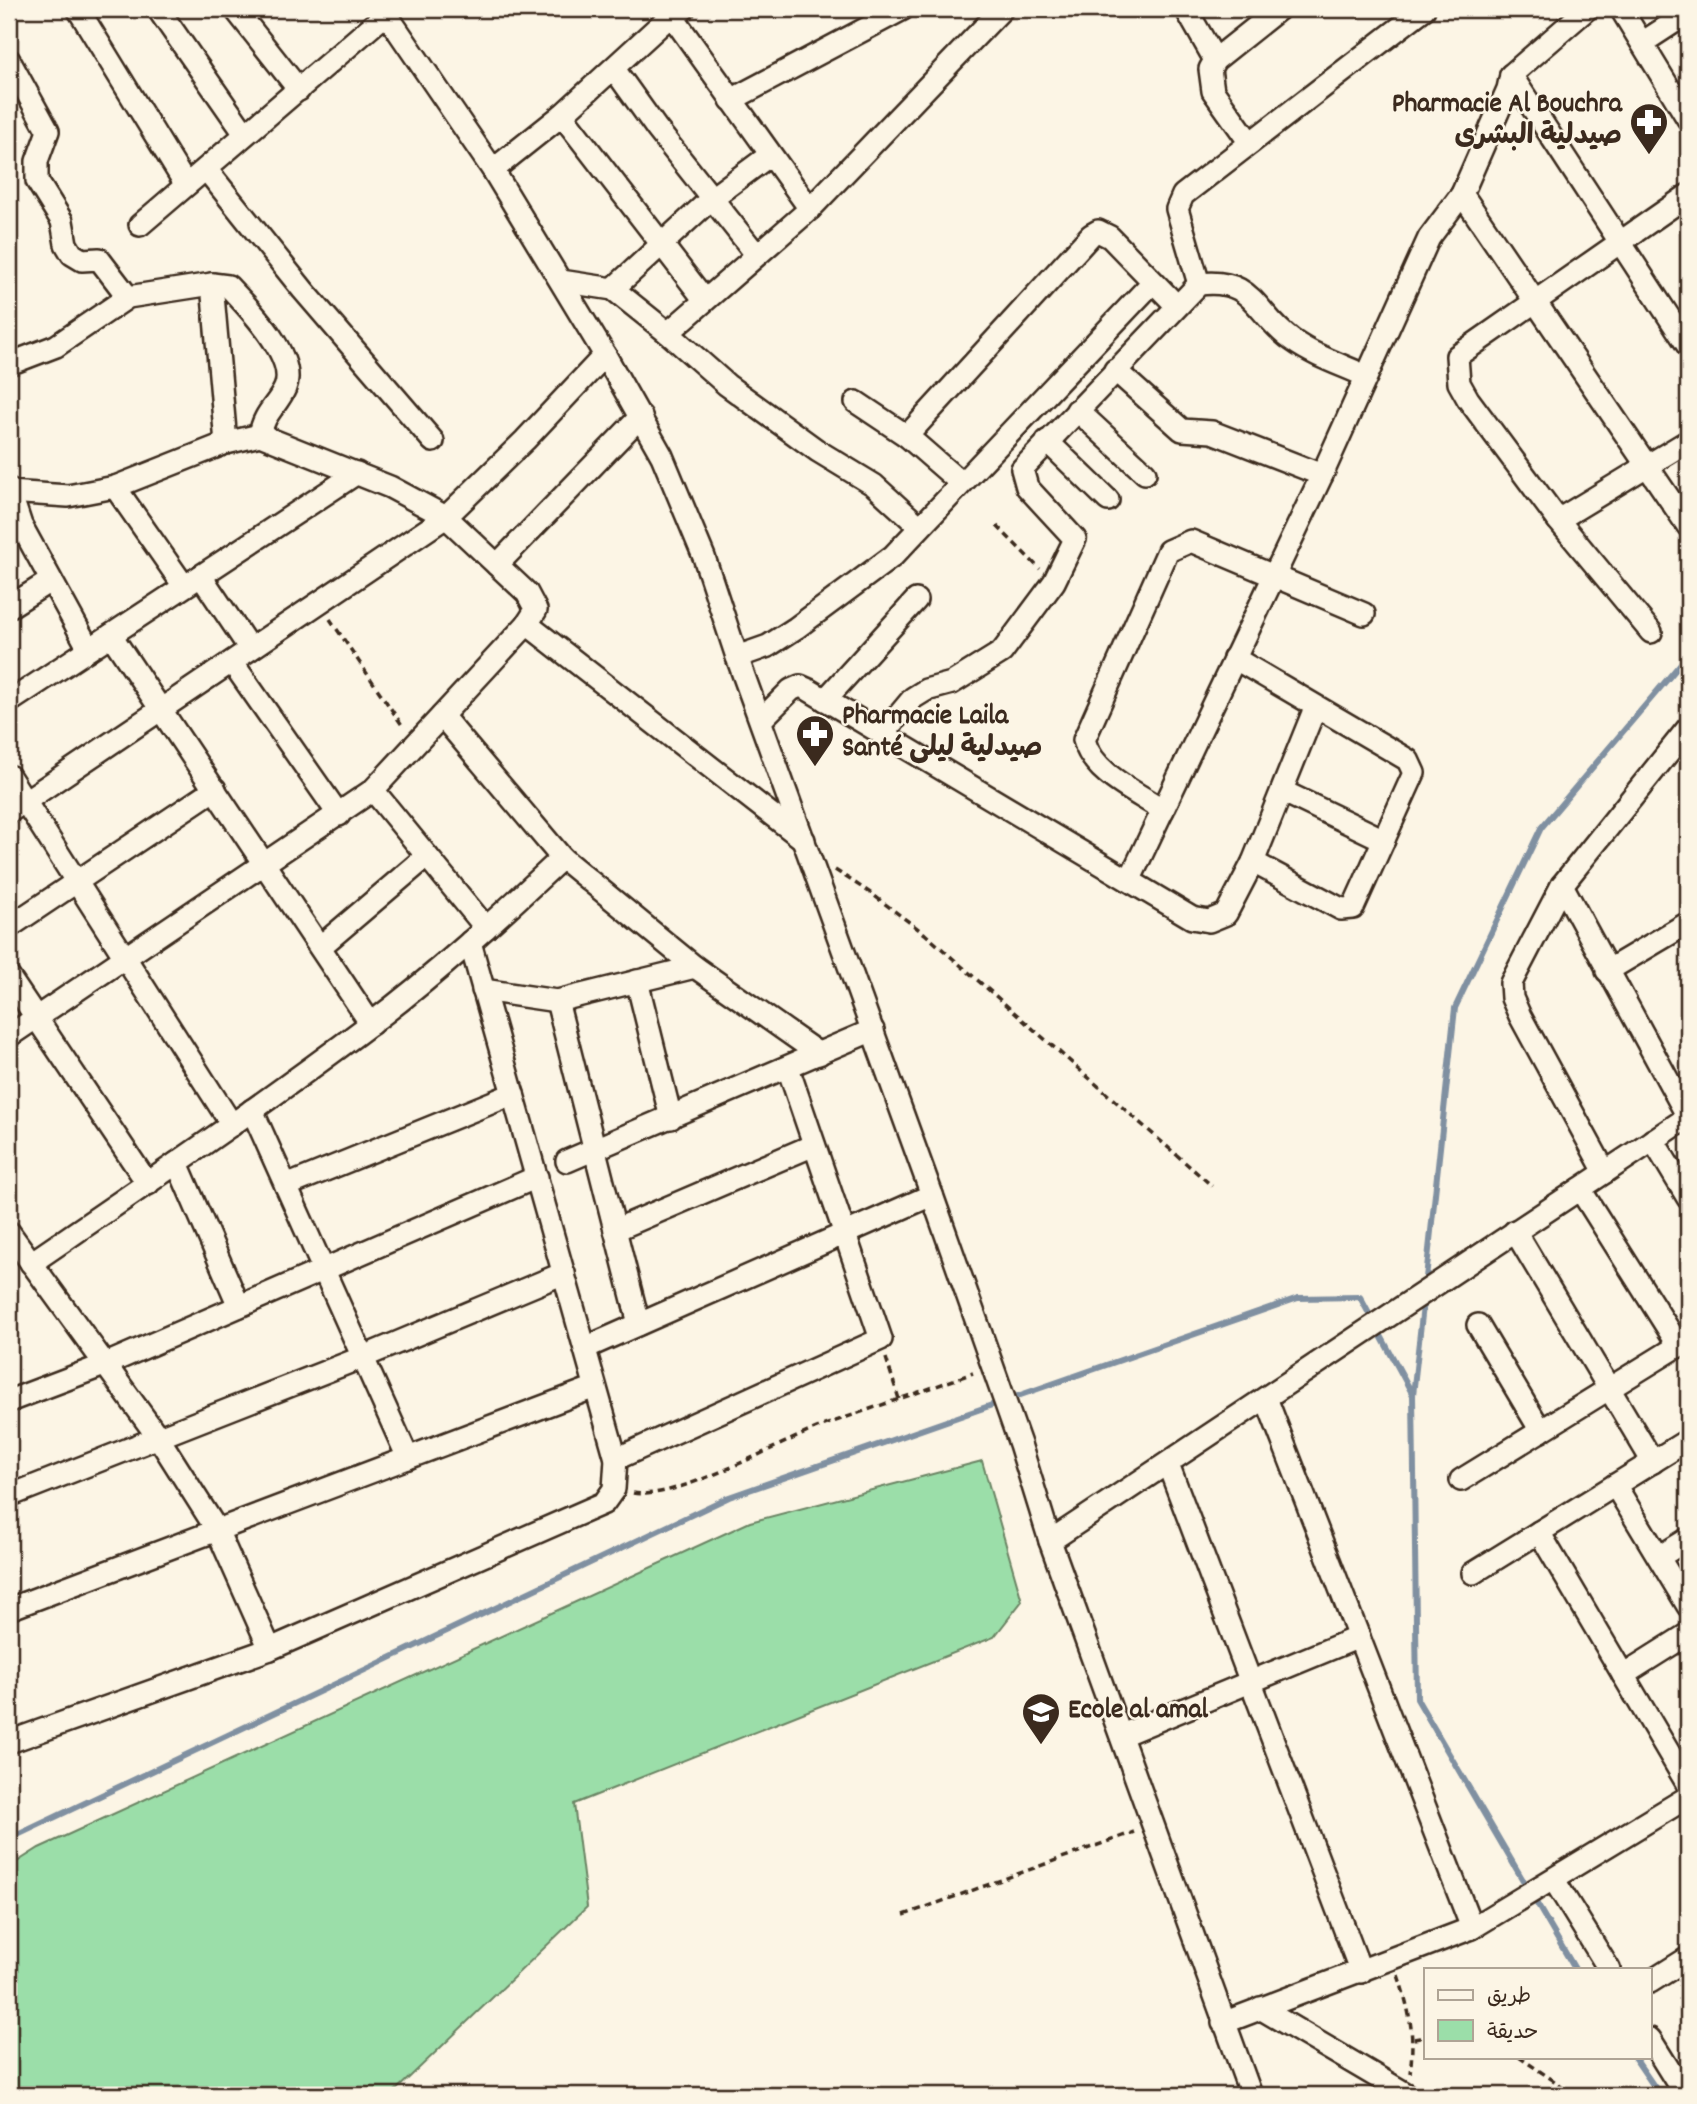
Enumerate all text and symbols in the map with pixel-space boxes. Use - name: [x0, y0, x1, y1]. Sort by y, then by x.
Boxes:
- place label: Pharmacie Al Bouchra صيدلية البشرى: [1392, 86, 1623, 158]
- pharmacy icon: Pharmacie Al Bouchra صيدلية البشرى: [1628, 101, 1670, 156]
- place label: Pharmacie Laila Santé صيدلية ليلى: [842, 698, 1042, 770]
- pharmacy icon: Pharmacie Laila Santé صيدلية ليلى: [794, 713, 836, 768]
- school or university icon: Ecole al amal: [1020, 1691, 1062, 1746]
- place label: Ecole al amal: [1068, 1692, 1209, 1732]
- legend: [1424, 1968, 1652, 2058]
- text: طريق: [1487, 1983, 1531, 2013]
- text: حديقة: [1487, 2019, 1538, 2049]

